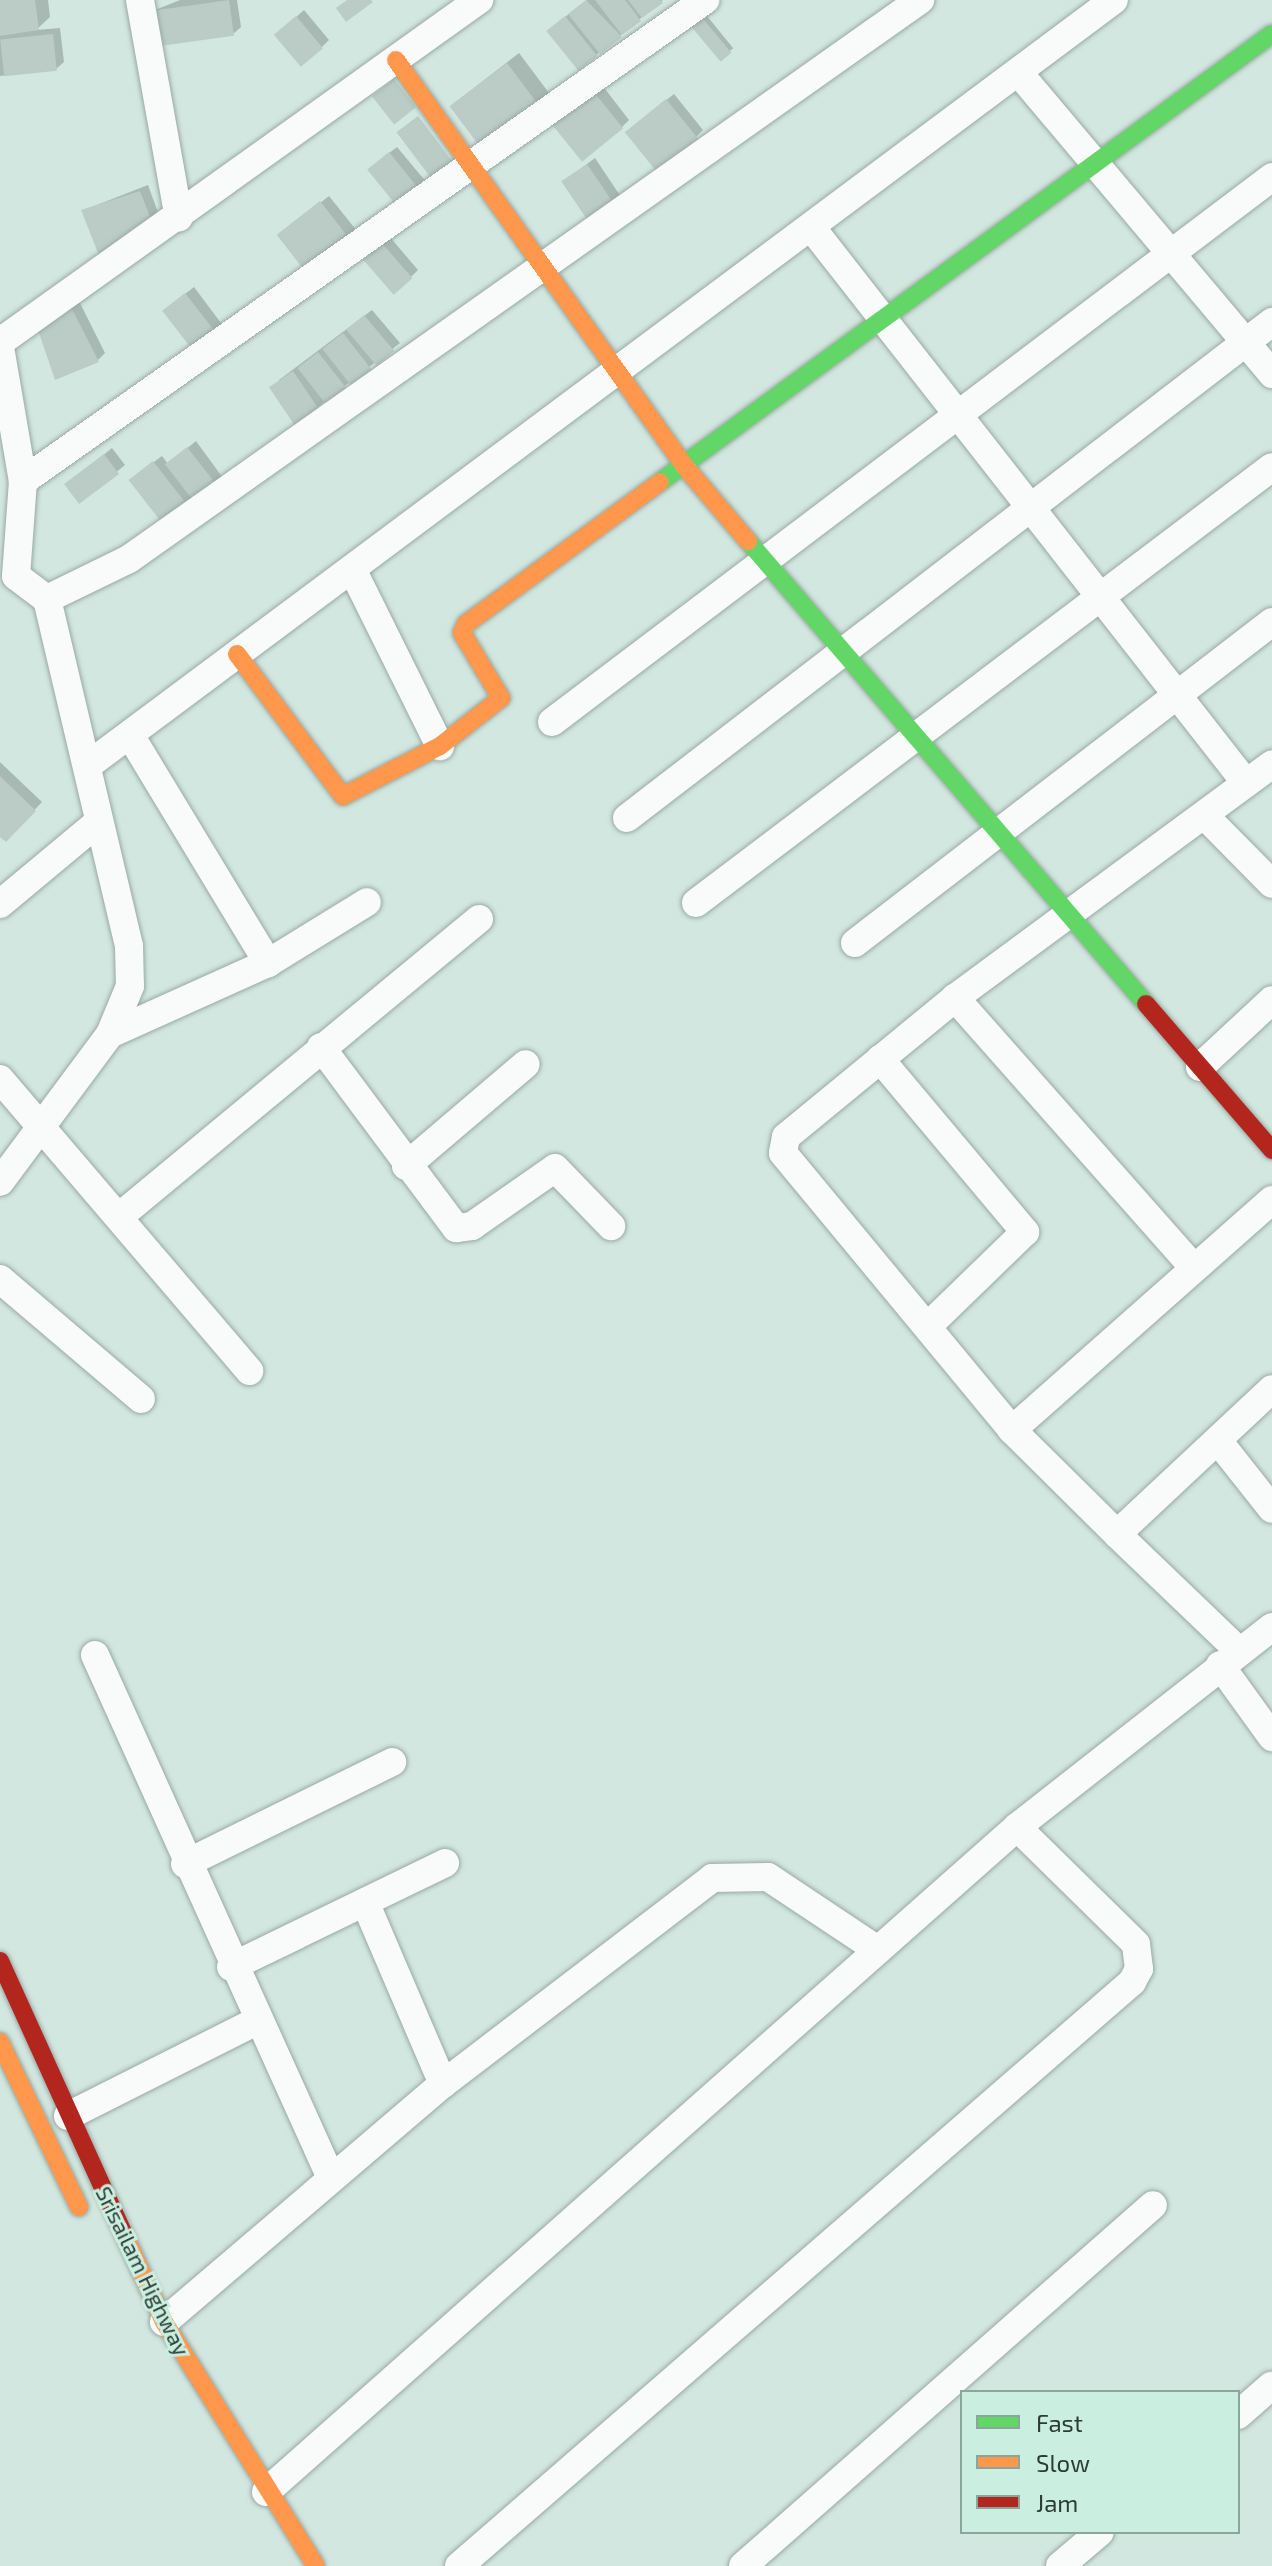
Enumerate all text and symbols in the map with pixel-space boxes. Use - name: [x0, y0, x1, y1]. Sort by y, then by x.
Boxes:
- street label: Srisailam Highway: [91, 2182, 195, 2360]
- legend: [960, 2390, 1240, 2534]
- text: Fast: [1036, 2408, 1083, 2437]
- text: Slow: [1036, 2448, 1090, 2477]
- text: Jam: [1036, 2488, 1078, 2517]

